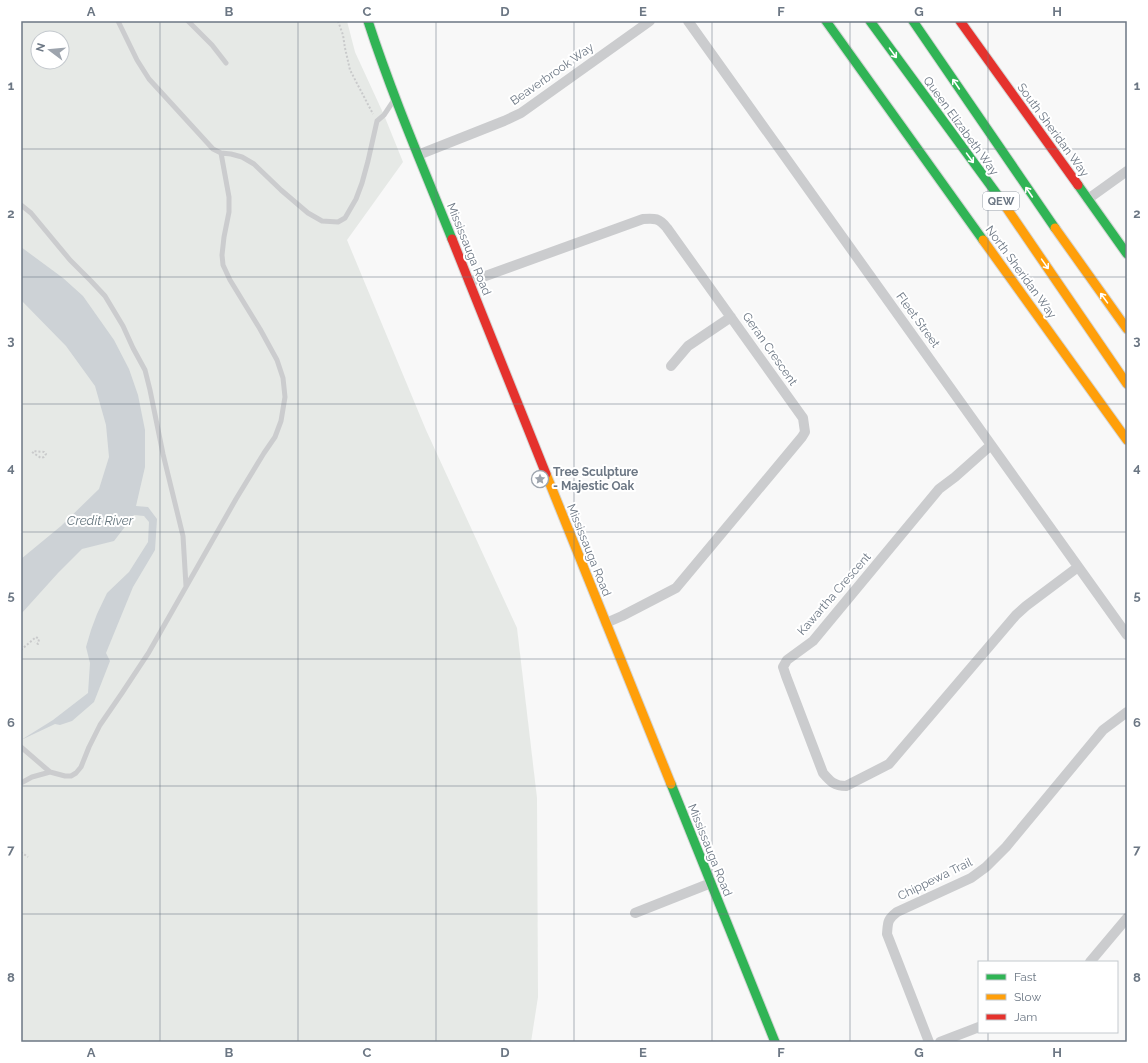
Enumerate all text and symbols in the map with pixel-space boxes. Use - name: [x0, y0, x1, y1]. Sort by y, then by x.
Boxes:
- text: A: [87, 4, 96, 19]
- text: B: [225, 4, 234, 19]
- text: C: [363, 4, 372, 19]
- text: D: [500, 4, 510, 19]
- text: E: [639, 4, 647, 19]
- text: F: [777, 4, 785, 19]
- text: G: [914, 4, 924, 19]
- text: H: [1052, 4, 1062, 19]
- north arrow: [30, 30, 70, 70]
- street label: Beaverbrook Way: [508, 40, 597, 108]
- text: N: [33, 42, 48, 53]
- one-way arrow: [889, 47, 898, 58]
- street label: Queen Elizabeth Way: [920, 74, 1002, 179]
- text: 1: [8, 78, 15, 93]
- text: 1: [1134, 78, 1141, 93]
- one-way arrow: [952, 79, 960, 90]
- street label: South Sheridan Way: [1014, 80, 1092, 180]
- one-way arrow: [966, 152, 974, 163]
- one-way arrow: [1025, 186, 1033, 197]
- road number: QEW: [983, 192, 1019, 210]
- street label: Mississauga Road: [444, 201, 494, 297]
- text: 2: [7, 206, 15, 221]
- text: 2: [1133, 206, 1141, 221]
- street label: North Sheridan Way: [983, 223, 1060, 321]
- one-way arrow: [1041, 258, 1049, 269]
- street label: Fleet Street: [893, 290, 943, 350]
- one-way arrow: [1100, 292, 1108, 303]
- street label: Geran Crescent: [740, 310, 800, 388]
- text: 3: [7, 333, 15, 348]
- text: 3: [1133, 333, 1141, 348]
- text: 4: [7, 460, 15, 475]
- text: 4: [1133, 460, 1141, 475]
- place label: Tree Sculpture - Majestic Oak: [553, 465, 638, 493]
- place icon: Tree Sculpture - Majestic Oak: [530, 469, 550, 489]
- street label: Mississauga Road: [564, 502, 614, 598]
- water label: Credit River: [67, 513, 134, 528]
- street label: Kawartha Crescent: [794, 550, 874, 638]
- text: 5: [7, 588, 15, 603]
- text: 5: [1133, 588, 1141, 603]
- text: 6: [7, 715, 15, 730]
- text: 6: [1133, 715, 1141, 730]
- street label: Mississauga Road: [685, 802, 735, 898]
- text: 7: [7, 842, 15, 857]
- text: 7: [1133, 842, 1141, 857]
- street label: Chippewa Trail: [895, 855, 975, 903]
- legend: [978, 961, 1118, 1033]
- text: 8: [7, 970, 15, 985]
- text: Fast: [1014, 970, 1037, 984]
- text: 8: [1133, 970, 1141, 985]
- text: Slow: [1014, 990, 1041, 1004]
- text: Jam: [1014, 1010, 1037, 1024]
- text: A: [87, 1045, 96, 1060]
- text: B: [225, 1045, 234, 1060]
- text: C: [363, 1045, 372, 1060]
- text: D: [500, 1045, 510, 1060]
- text: E: [639, 1045, 647, 1060]
- text: F: [777, 1045, 785, 1060]
- text: G: [914, 1045, 924, 1060]
- text: H: [1052, 1045, 1062, 1060]

